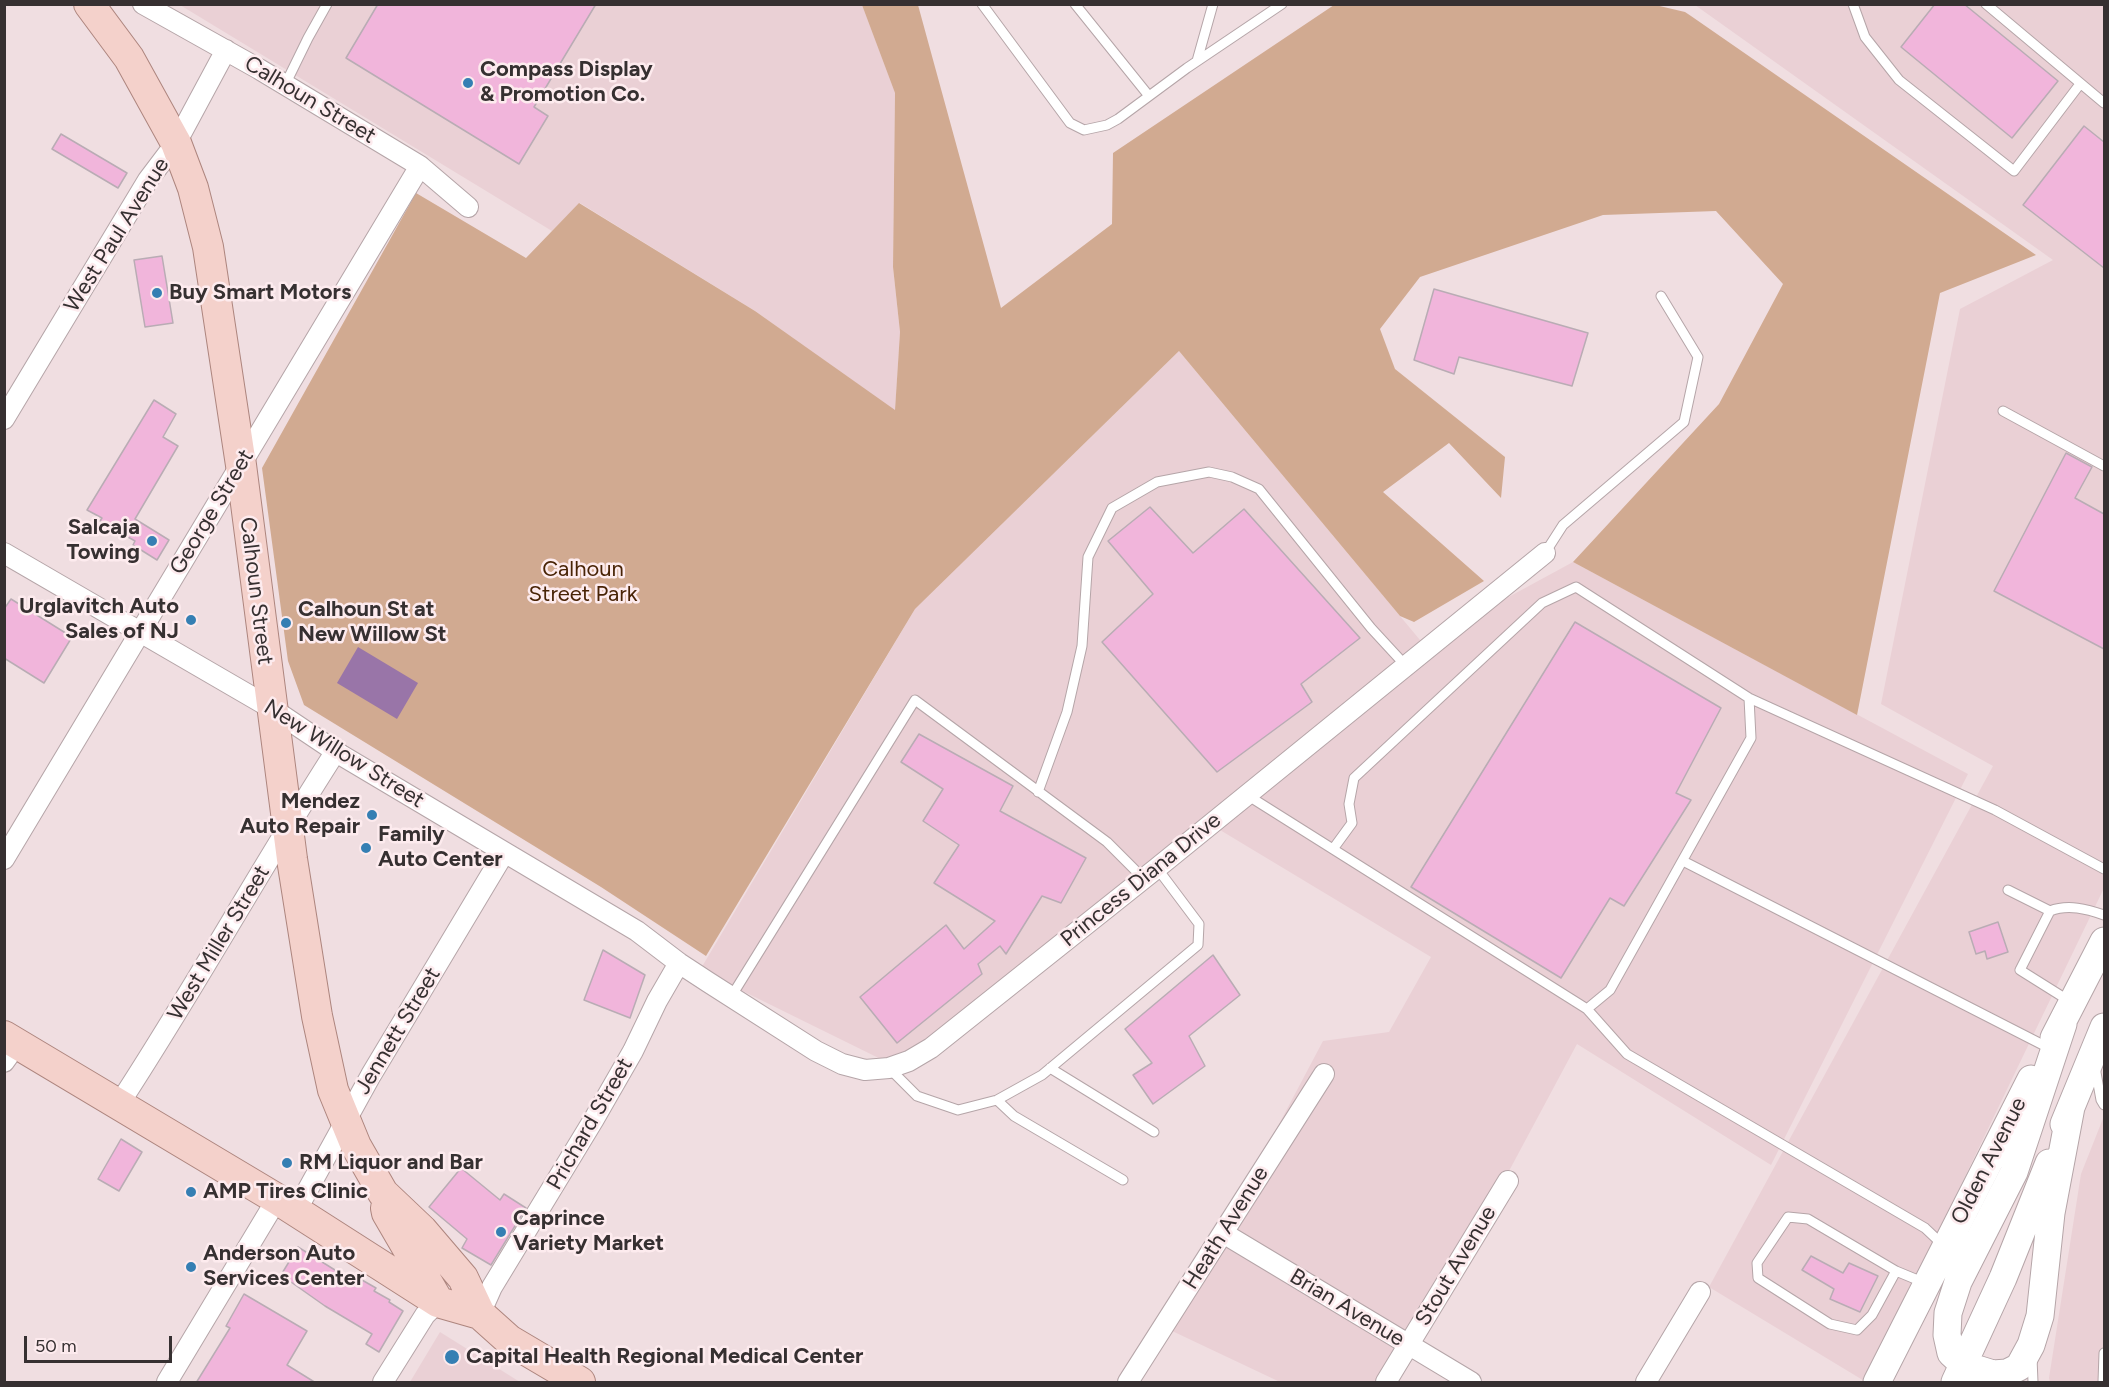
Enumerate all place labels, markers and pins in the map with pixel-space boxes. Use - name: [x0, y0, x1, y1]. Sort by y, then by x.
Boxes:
- place label: Compass Display & Promotion Co.: [480, 57, 653, 108]
- marker: Compass Display & Promotion Co.: [461, 76, 475, 90]
- place label: Buy Smart Motors: [169, 280, 351, 306]
- marker: Buy Smart Motors: [150, 286, 164, 300]
- place label: Salcaja Towing: [66, 515, 140, 566]
- marker: Salcaja Towing: [145, 534, 159, 548]
- place label: Urglavitch Auto Sales of NJ: [19, 594, 179, 646]
- place label: Calhoun St at New Willow St: [298, 597, 447, 648]
- marker: Urglavitch Auto Sales of NJ: [184, 613, 198, 627]
- marker: Calhoun St at New Willow St: [279, 616, 293, 630]
- place label: Mendez Auto Repair: [240, 789, 360, 840]
- marker: Mendez Auto Repair: [365, 808, 379, 822]
- place label: Family Auto Center: [378, 822, 503, 873]
- marker: Family Auto Center: [359, 841, 373, 855]
- place label: RM Liquor and Bar: [299, 1150, 483, 1176]
- marker: RM Liquor and Bar: [280, 1156, 294, 1170]
- place label: AMP Tires Clinic: [203, 1179, 368, 1205]
- marker: AMP Tires Clinic: [184, 1185, 198, 1199]
- place label: Caprince Variety Market: [513, 1206, 664, 1258]
- marker: Caprince Variety Market: [494, 1225, 508, 1239]
- place label: Anderson Auto Services Center: [203, 1241, 364, 1292]
- marker: Anderson Auto Services Center: [184, 1260, 198, 1274]
- place label: Capital Health Regional Medical Center: [466, 1344, 863, 1370]
- marker: Capital Health Regional Medical Center: [443, 1348, 461, 1366]

